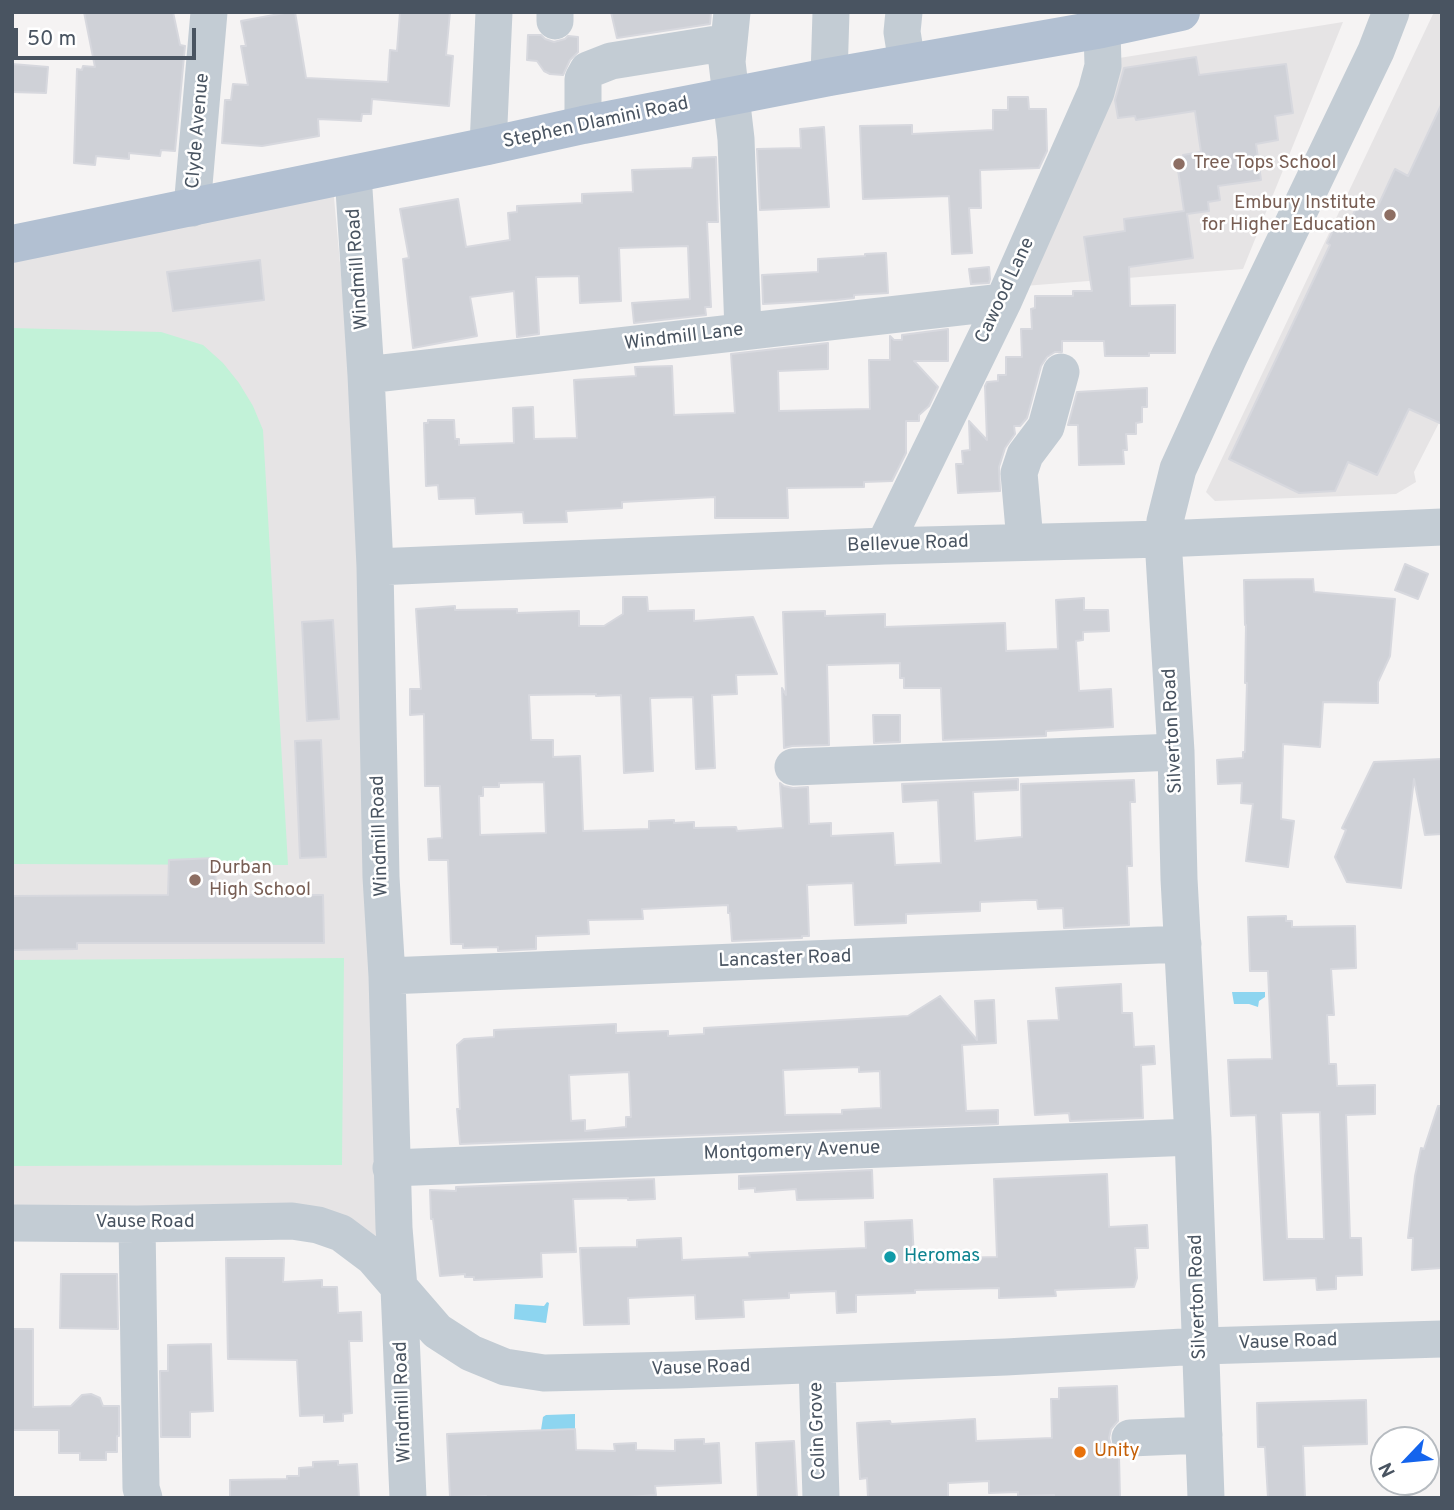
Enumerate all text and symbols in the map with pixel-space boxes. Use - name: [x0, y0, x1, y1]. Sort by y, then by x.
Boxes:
- scale bar: [18, 14, 200, 58]
- text: 50 m: [27, 26, 76, 53]
- street label: Clyde Avenue: [183, 72, 215, 190]
- street label: Stephen Dlamini Road: [501, 93, 691, 155]
- place label: Tree Tops School: [1193, 153, 1336, 175]
- marker: Tree Tops School: [1171, 156, 1187, 172]
- place label: Embury Institute for Higher Education: [1202, 193, 1376, 237]
- street label: Windmill Road: [343, 207, 375, 331]
- marker: Embury Institute for Higher Education: [1382, 207, 1398, 223]
- street label: Cawood Lane: [971, 234, 1041, 348]
- street label: Windmill Lane: [623, 319, 745, 357]
- street label: Bellevue Road: [847, 531, 969, 559]
- street label: Silverton Road: [1159, 668, 1189, 794]
- street label: Windmill Road: [367, 775, 395, 897]
- place label: Durban High School: [209, 858, 311, 902]
- marker: Durban High School: [187, 872, 203, 888]
- street label: Lancaster Road: [718, 946, 852, 974]
- street label: Montgomery Avenue: [703, 1138, 881, 1166]
- street label: Vause Road: [95, 1212, 195, 1234]
- street label: Silverton Road: [1185, 1234, 1213, 1360]
- place label: Heromas: [904, 1246, 980, 1268]
- marker: Heromas: [882, 1249, 898, 1265]
- street label: Vause Road: [1238, 1330, 1338, 1356]
- street label: Windmill Road: [390, 1341, 418, 1463]
- street label: Vause Road: [651, 1356, 751, 1382]
- street label: Colin Grove: [806, 1381, 832, 1481]
- north arrow: [1370, 1426, 1440, 1496]
- place label: Unity: [1094, 1441, 1140, 1463]
- marker: Unity: [1072, 1444, 1088, 1460]
- text: N: [1374, 1458, 1402, 1481]

